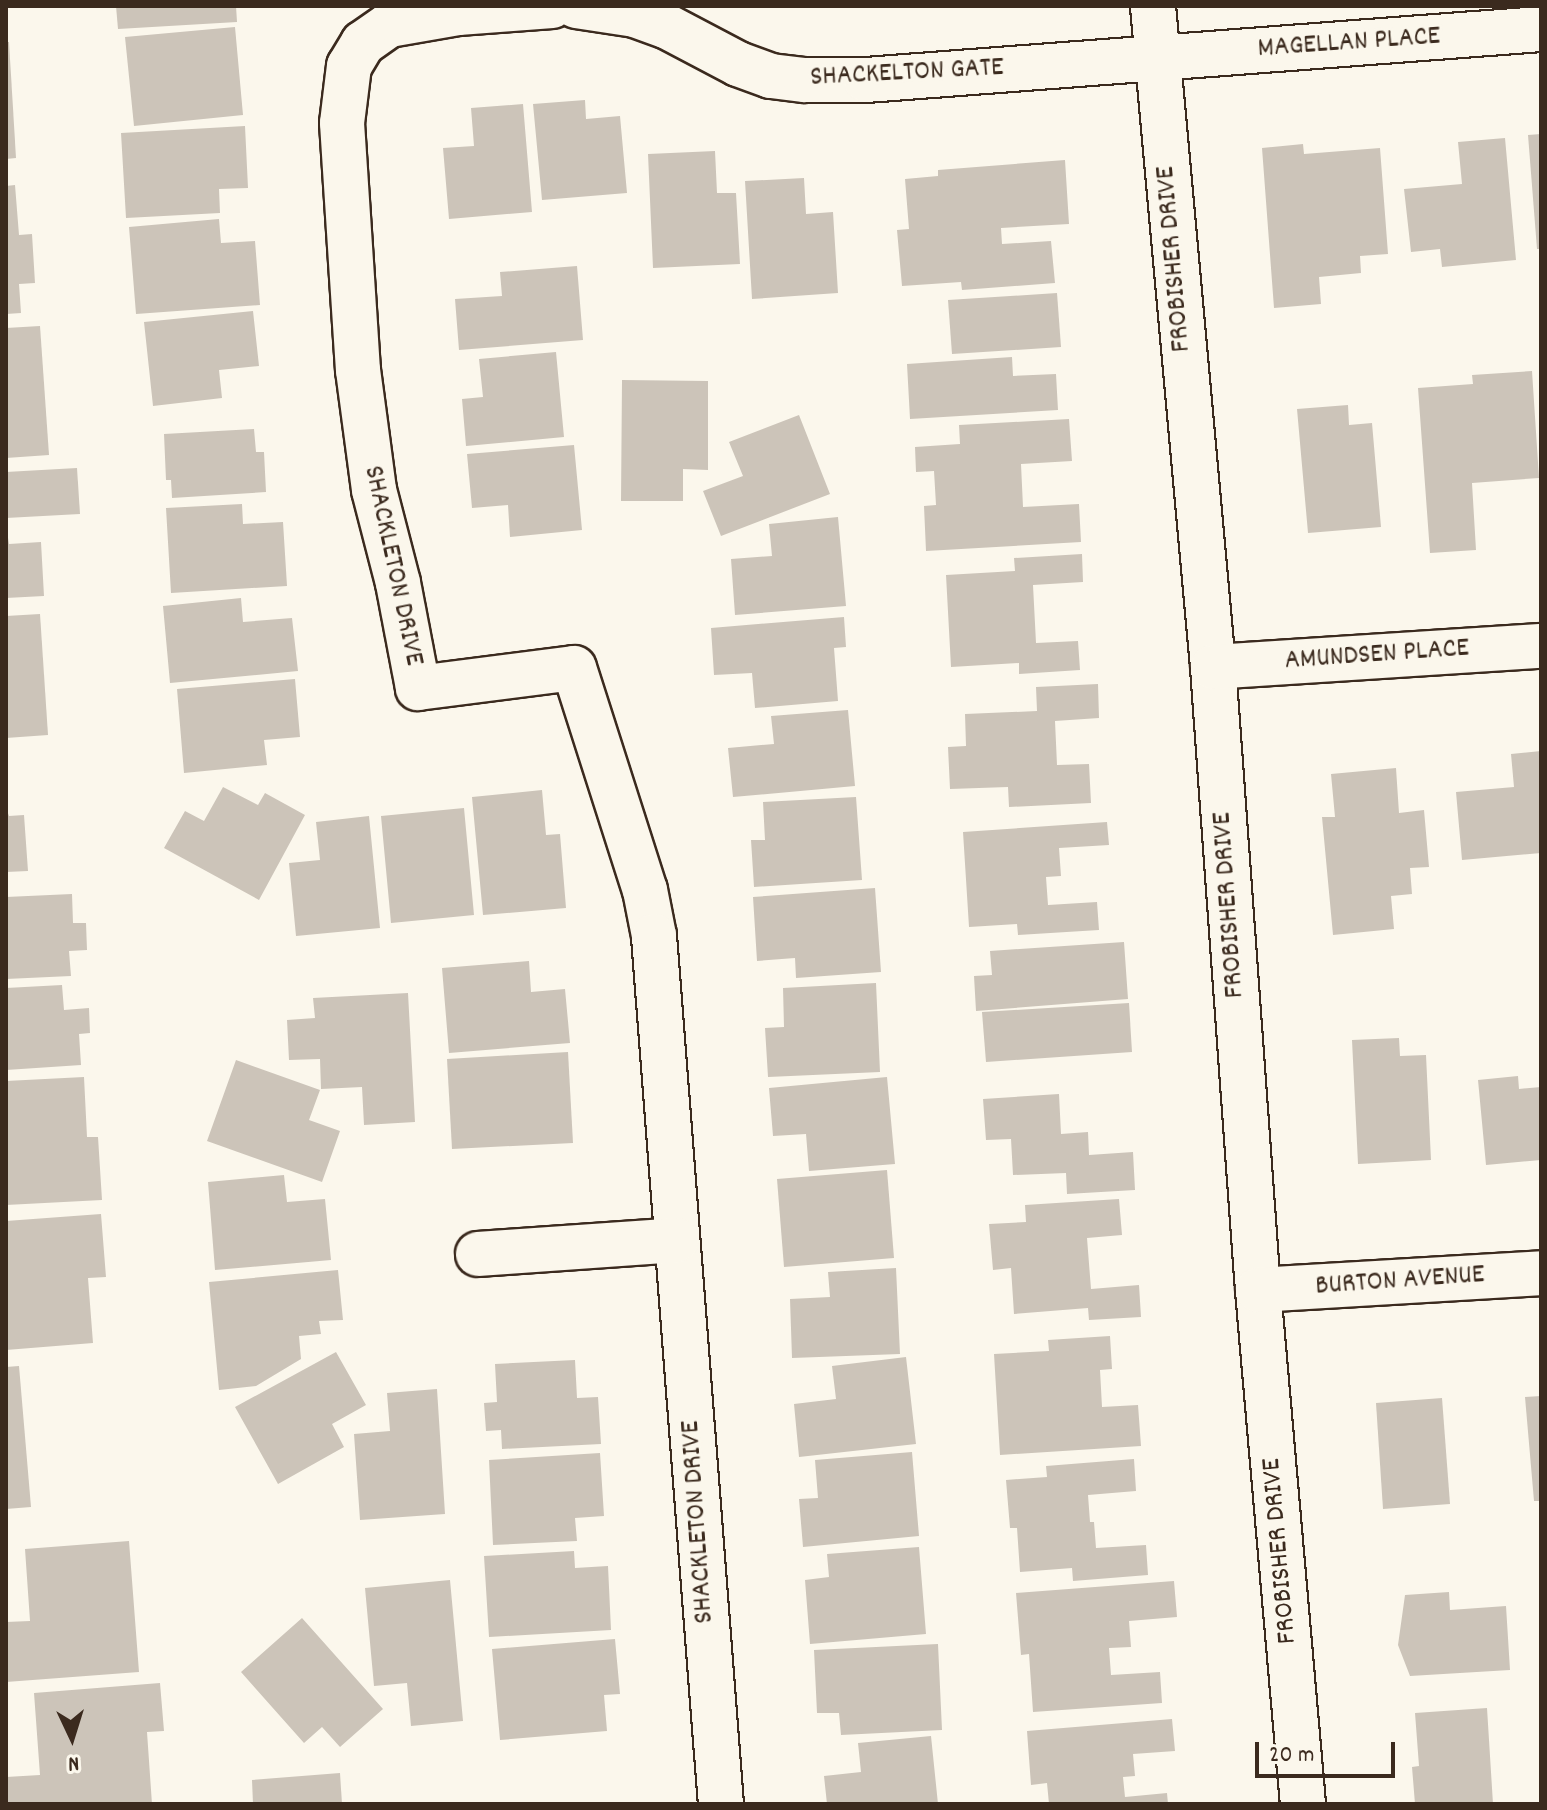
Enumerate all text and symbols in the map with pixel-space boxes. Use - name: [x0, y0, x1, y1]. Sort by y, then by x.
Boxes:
- street label: MAGELLAN PLACE: [1257, 21, 1441, 67]
- street label: SHACKELTON GATE: [809, 52, 1005, 96]
- street label: FROBISHER DRIVE: [1150, 165, 1200, 353]
- street label: SHACKLETON DRIVE: [354, 463, 430, 669]
- street label: AMUNDSEN PLACE: [1284, 633, 1470, 679]
- street label: FROBISHER DRIVE: [1207, 811, 1253, 999]
- street label: BURTON AVENUE: [1314, 1259, 1486, 1305]
- street label: SHACKLETON DRIVE: [675, 1419, 723, 1625]
- street label: FROBISHER DRIVE: [1256, 1457, 1306, 1645]
- north arrow: [32, 1698, 112, 1778]
- scale bar: [1259, 1726, 1399, 1776]
- text: 20 m: [1269, 1739, 1315, 1773]
- text: N: [67, 1747, 80, 1778]

